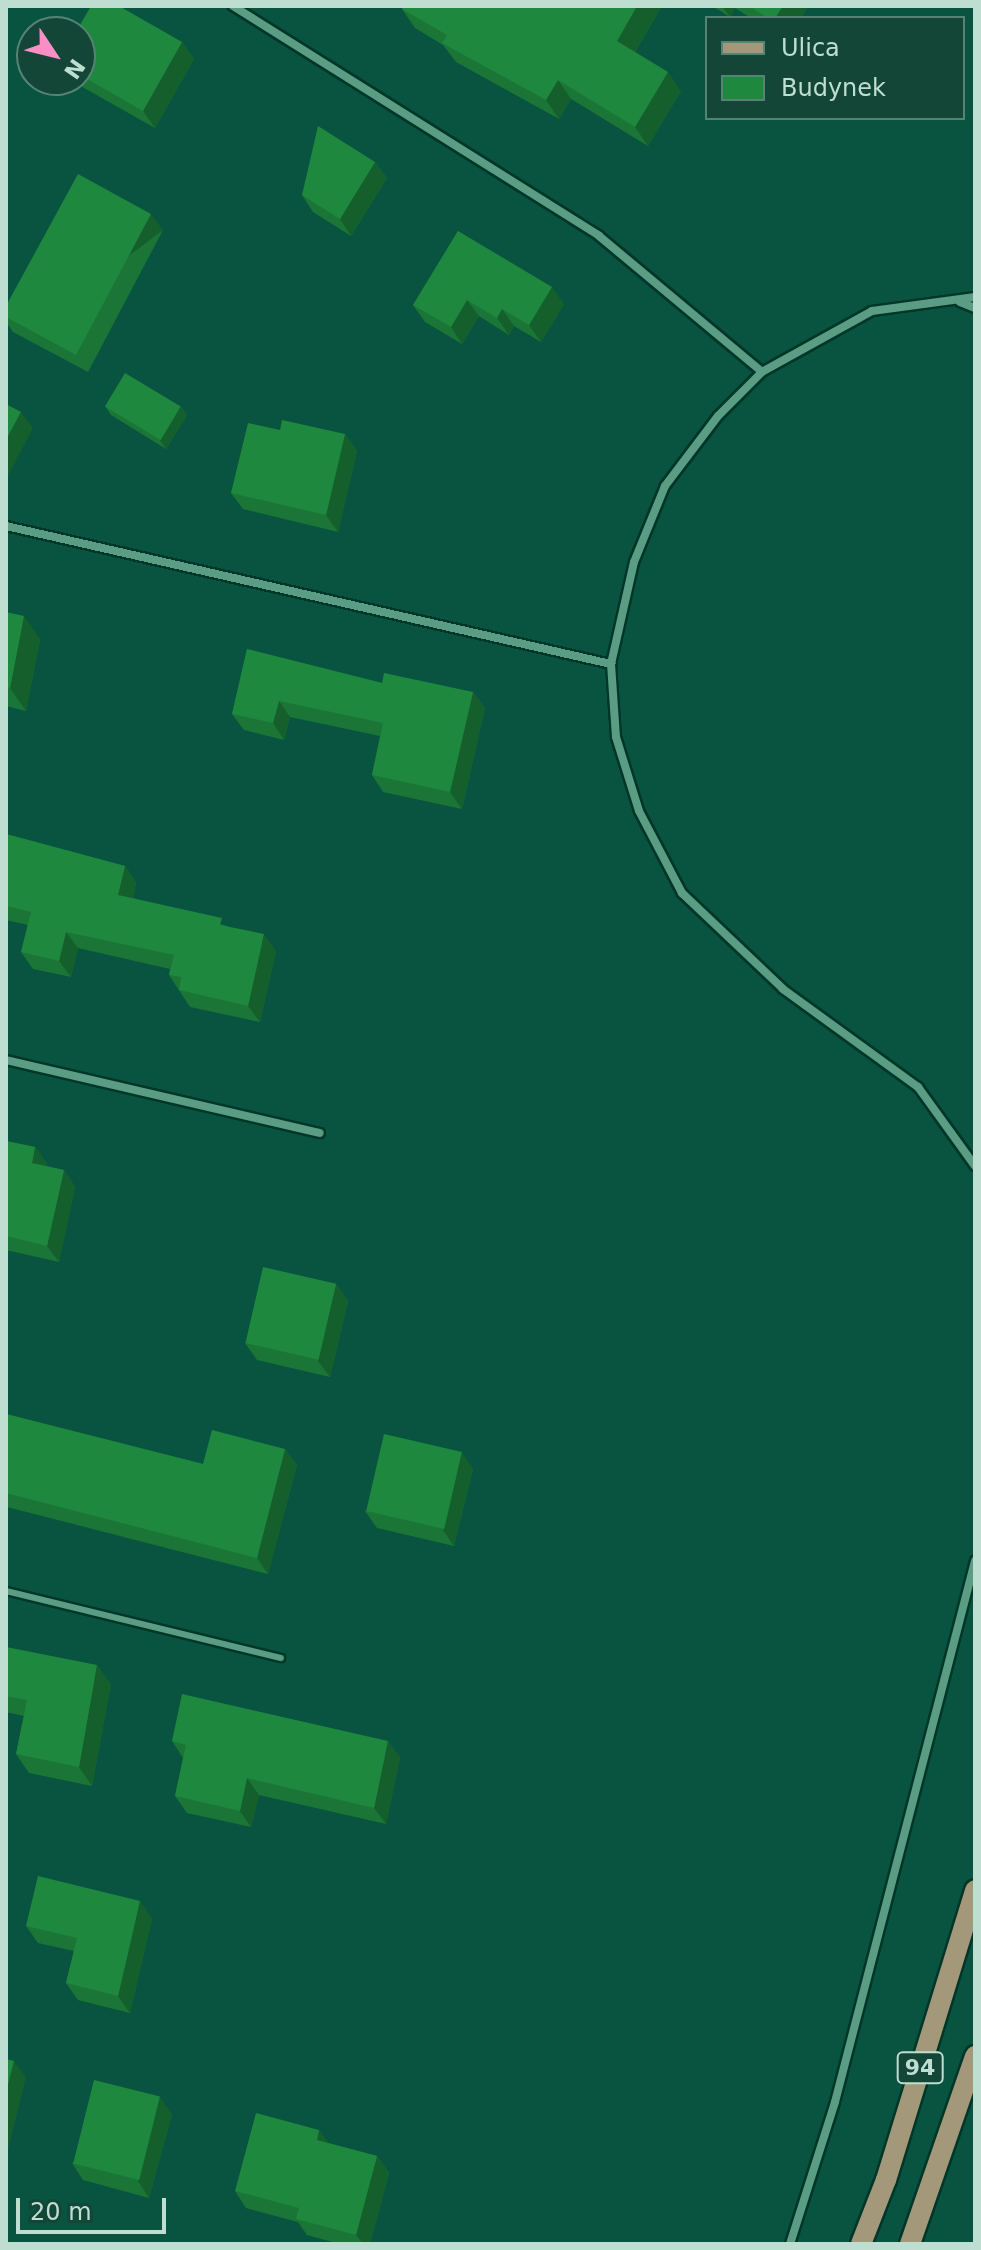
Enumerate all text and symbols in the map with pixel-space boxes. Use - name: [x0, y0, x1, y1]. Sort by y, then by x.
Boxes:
- north arrow: [16, 16, 96, 96]
- legend: [705, 16, 965, 120]
- text: Ulica: [781, 34, 840, 62]
- text: N: [59, 54, 90, 84]
- text: Budynek: [781, 74, 886, 102]
- road number: 94: [896, 2050, 944, 2086]
- scale bar: [20, 2182, 170, 2232]
- text: 20 m: [30, 2198, 92, 2226]

